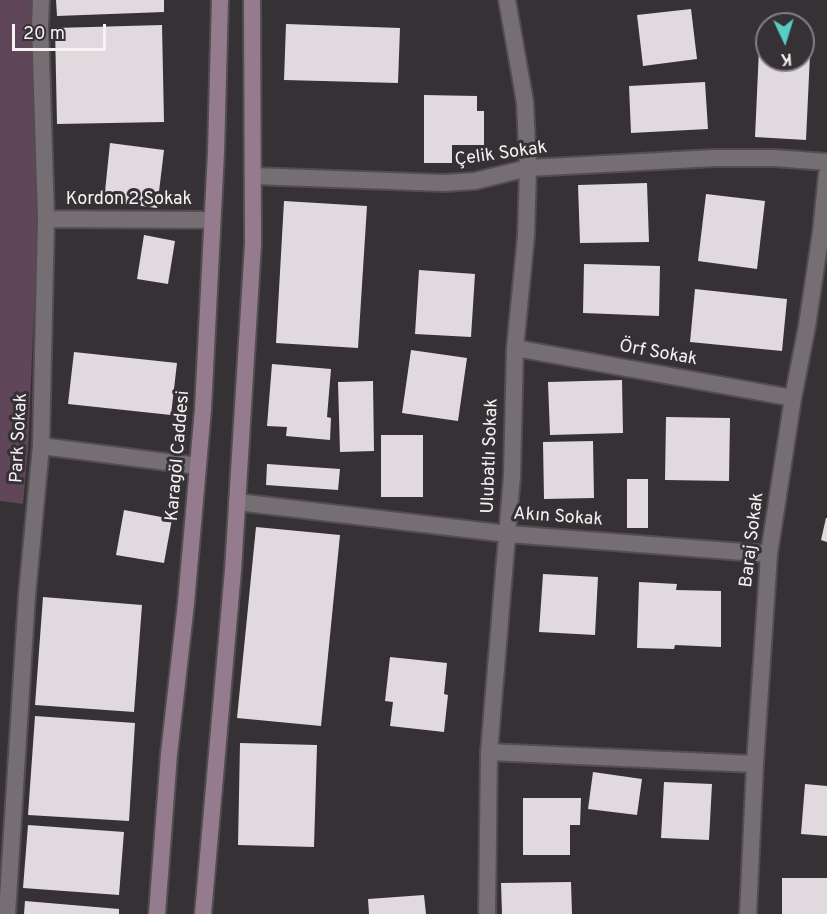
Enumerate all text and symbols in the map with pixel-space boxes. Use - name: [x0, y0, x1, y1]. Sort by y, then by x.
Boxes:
- scale bar: [15, 12, 110, 50]
- north arrow: [755, 12, 815, 72]
- text: 20 m: [23, 23, 65, 46]
- text: K: [780, 48, 792, 68]
- street label: Çelik Sokak: [453, 138, 549, 172]
- street label: Kordon 2 Sokak: [66, 189, 192, 211]
- street label: Örf Sokak: [617, 336, 699, 372]
- street label: Karagöl Caddesi: [163, 390, 195, 522]
- street label: Park Sokak: [7, 392, 33, 484]
- street label: Ulubatlı Sokak: [478, 398, 504, 514]
- street label: Baraj Sokak: [736, 491, 770, 589]
- street label: Akın Sokak: [513, 504, 603, 532]

